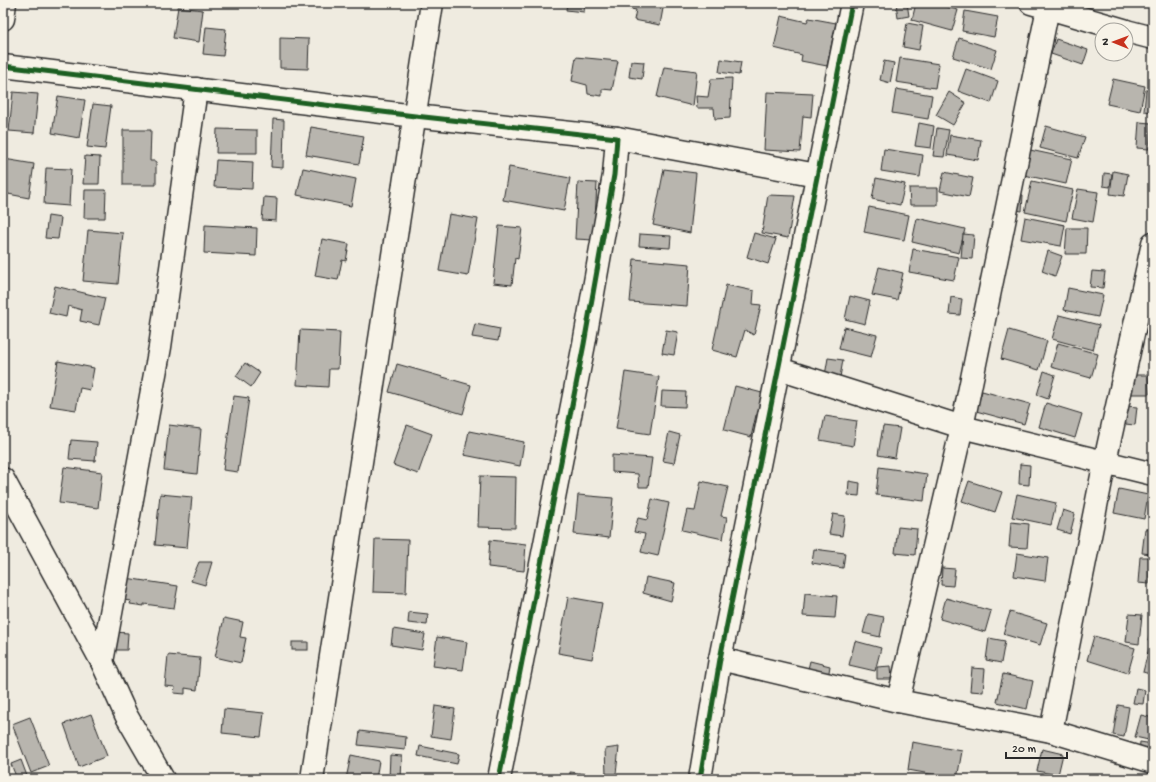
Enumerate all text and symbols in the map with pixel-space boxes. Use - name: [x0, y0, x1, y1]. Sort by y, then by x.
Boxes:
- north arrow: [1094, 22, 1134, 62]
- text: N: [1100, 38, 1112, 46]
- scale bar: [1006, 734, 1067, 760]
- text: 20 m: [1012, 743, 1037, 757]

